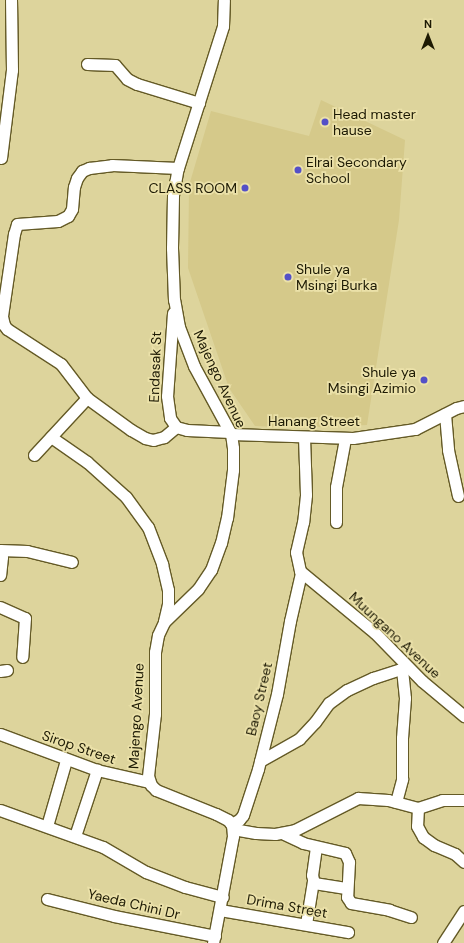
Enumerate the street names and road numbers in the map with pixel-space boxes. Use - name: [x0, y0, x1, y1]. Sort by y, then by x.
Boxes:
- street label: Majengo Avenue: [190, 327, 250, 431]
- street label: Endasak St: [145, 331, 165, 403]
- street label: Hanang Street: [268, 413, 360, 429]
- street label: Muungano Avenue: [346, 588, 444, 682]
- street label: Baoy Street: [242, 661, 276, 737]
- street label: Majengo Avenue: [125, 663, 147, 769]
- street label: Sirop Street: [40, 727, 118, 767]
- street label: Yaeda Chini Dr: [86, 885, 182, 923]
- street label: Drima Street: [245, 891, 329, 921]

